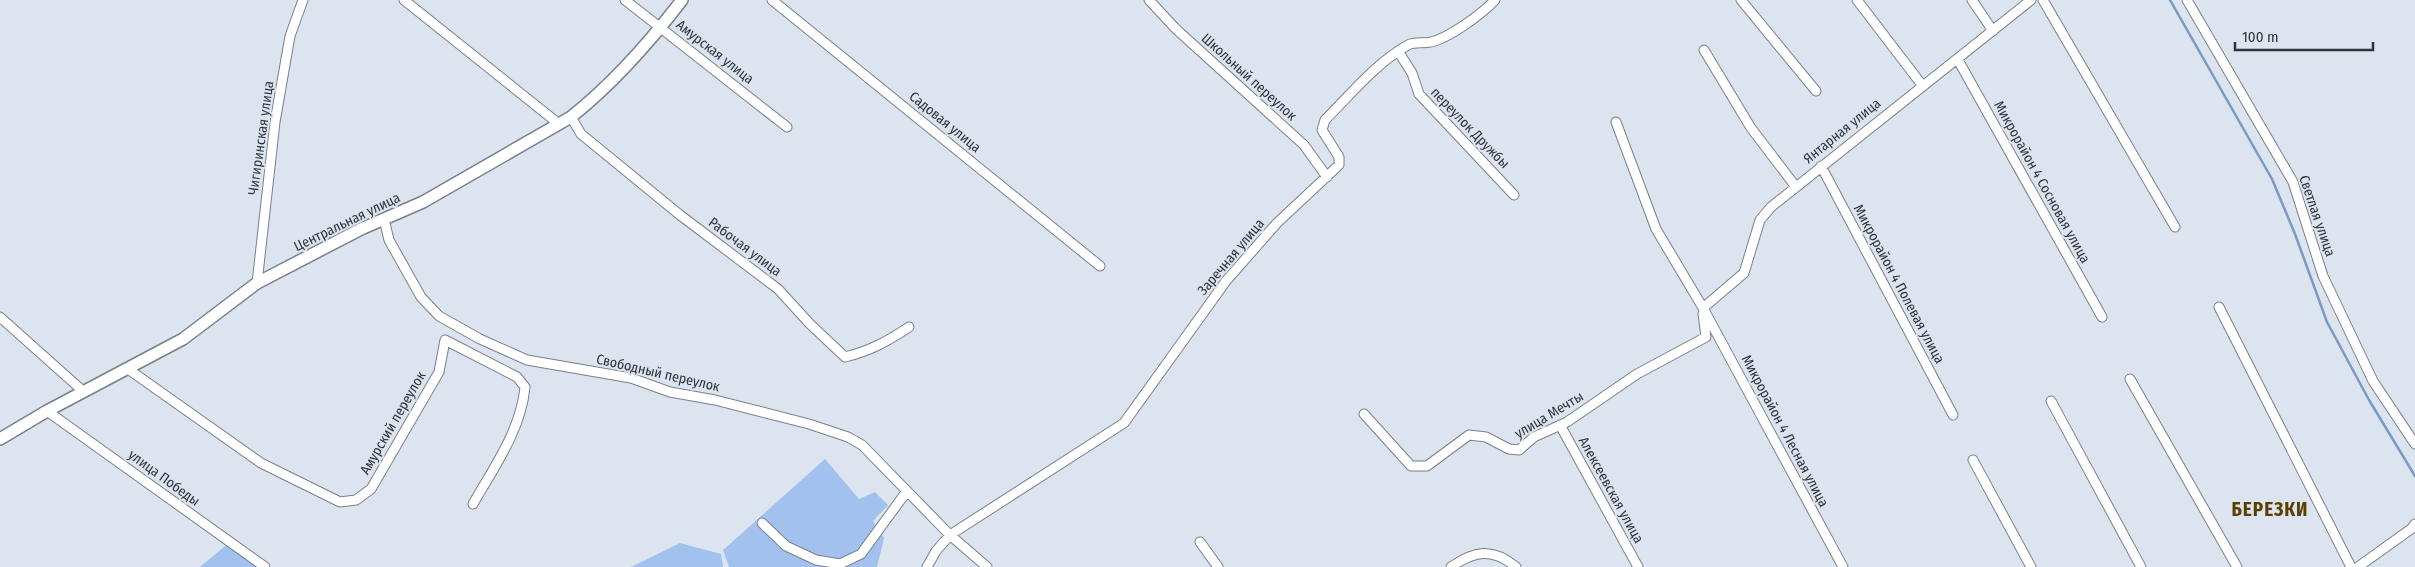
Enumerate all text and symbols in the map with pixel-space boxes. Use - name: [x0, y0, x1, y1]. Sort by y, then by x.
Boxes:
- street label: Амурская улица: [673, 16, 757, 88]
- scale bar: [2235, 20, 2372, 52]
- text: 100 m: [2242, 28, 2279, 46]
- street label: Школьный переулок: [1198, 30, 1300, 125]
- street label: Чигиринская улица: [245, 80, 277, 196]
- street label: переулок Дружбы: [1427, 84, 1513, 172]
- street label: Садовая улица: [906, 88, 984, 156]
- street label: Янтарная улица: [1800, 95, 1884, 167]
- street label: Микрорайон 4 Сосновая улица: [1990, 98, 2094, 266]
- street label: Светлая улица: [2295, 173, 2339, 259]
- street label: Центральная улица: [291, 189, 403, 255]
- street label: Микрорайон 4 Полевая улица: [1850, 202, 1948, 367]
- street label: Рабочая улица: [705, 214, 785, 280]
- street label: Заречная улица: [1194, 215, 1268, 299]
- street label: Свободный переулок: [595, 351, 722, 396]
- street label: Микрорайон 4 Лесная улица: [1738, 352, 1832, 510]
- street label: Амурский переулок: [357, 368, 430, 478]
- street label: улица Мечты: [1512, 388, 1586, 442]
- street label: Алексеевская улица: [1575, 434, 1647, 546]
- street label: улица Победы: [125, 446, 203, 510]
- district label: БЕРЕЗКИ: [2232, 498, 2308, 521]

